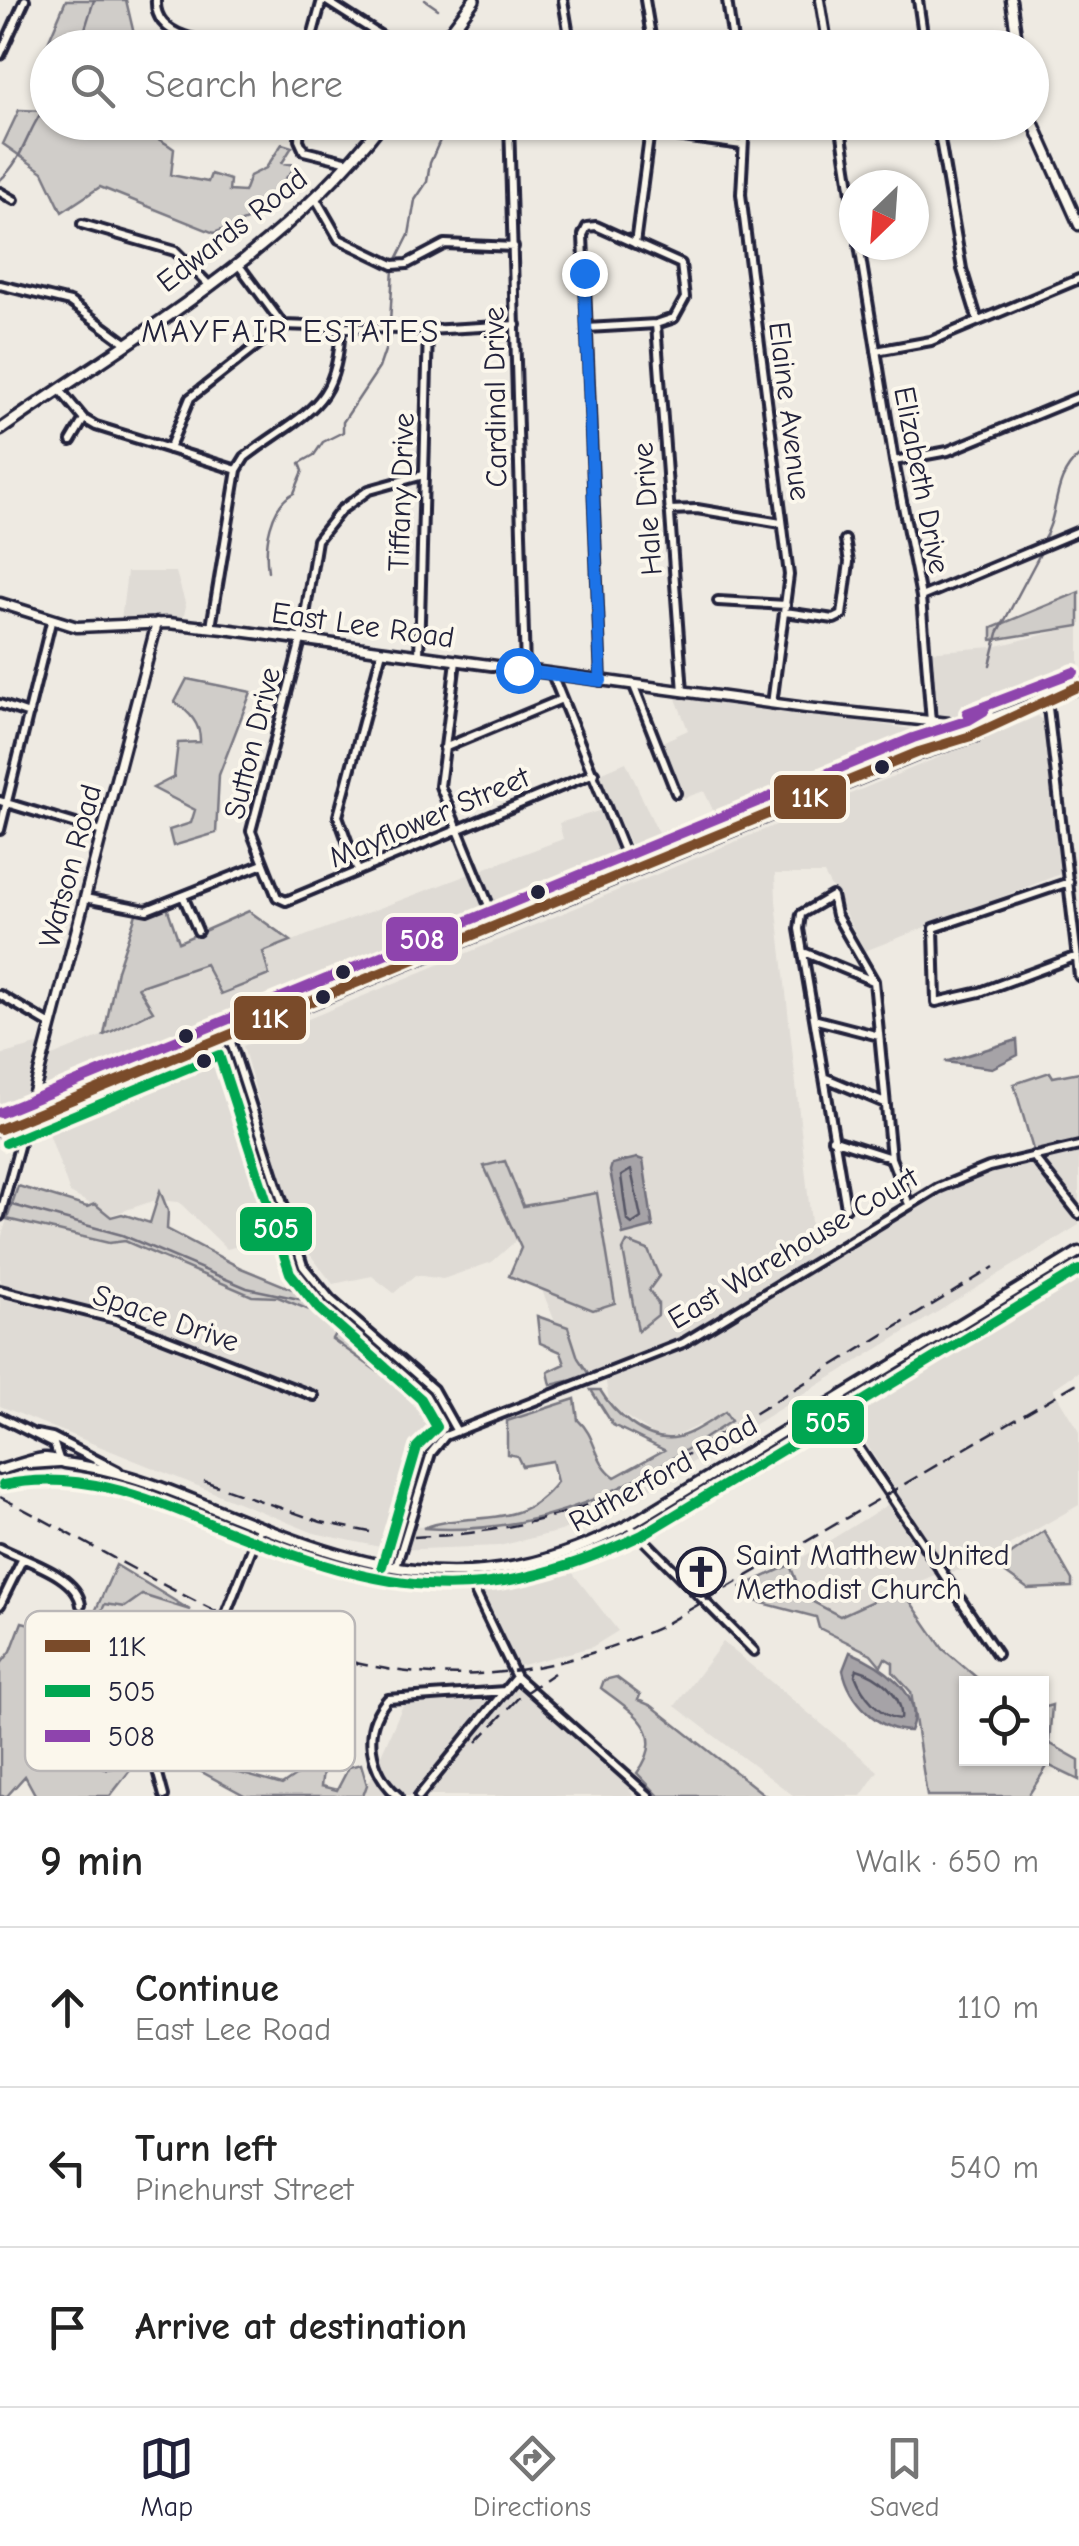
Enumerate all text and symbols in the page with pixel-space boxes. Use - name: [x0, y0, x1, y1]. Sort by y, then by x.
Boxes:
- search box: [30, 30, 1049, 140]
- icon: search: [65, 58, 120, 113]
- text: Search here: [145, 63, 343, 107]
- street label: Edwards Road: [150, 161, 314, 300]
- north arrow: [839, 170, 929, 260]
- route end: [562, 251, 608, 297]
- street label: Cardinal Drive: [476, 306, 515, 488]
- district label: MAYFAIR ESTATES: [141, 313, 441, 350]
- street label: Elaine Avenue: [761, 320, 818, 502]
- street label: Elizabeth Drive: [886, 384, 957, 576]
- street label: Tiffany Drive: [381, 412, 422, 572]
- street label: Hale Drive: [625, 441, 670, 577]
- street label: East Lee Road: [269, 595, 456, 656]
- route start: [496, 648, 542, 694]
- street label: Sutton Drive: [217, 664, 288, 823]
- unlabelled marker: [872, 757, 892, 777]
- street label: Mayflower Street: [324, 759, 536, 875]
- line badge: 11K: [772, 773, 848, 821]
- street label: Watson Road: [32, 781, 109, 952]
- text: 11K: [791, 782, 829, 814]
- unlabelled marker: [528, 882, 548, 902]
- line badge: 508: [384, 915, 460, 963]
- text: 508: [399, 924, 445, 956]
- unlabelled marker: [333, 962, 353, 982]
- unlabelled marker: [313, 987, 333, 1007]
- line badge: 11K: [232, 994, 308, 1042]
- text: 11K: [251, 1003, 289, 1035]
- unlabelled marker: [176, 1026, 196, 1046]
- unlabelled marker: [194, 1051, 214, 1071]
- street label: East Warehouse Court: [662, 1159, 926, 1337]
- line badge: 505: [238, 1205, 314, 1253]
- text: 505: [253, 1213, 299, 1245]
- street label: Space Drive: [88, 1277, 243, 1360]
- line badge: 505: [790, 1398, 866, 1446]
- street label: Rutherford Road: [563, 1407, 764, 1540]
- text: 505: [805, 1407, 851, 1439]
- place label: Saint Matthew United Methodist Church: [736, 1538, 1010, 1607]
- church icon: Saint Matthew United Methodist Church: [675, 1546, 727, 1598]
- legend: [25, 1611, 355, 1771]
- text: 11K: [108, 1631, 146, 1663]
- text: 505: [108, 1676, 155, 1708]
- map controls: [959, 1676, 1049, 1766]
- button: locate: [959, 1676, 1049, 1766]
- text: 508: [108, 1721, 155, 1753]
- text: 9 min: [40, 1837, 143, 1886]
- text: Walk · 650 m: [856, 1843, 1039, 1880]
- text: Continue: [135, 1967, 279, 2011]
- icon: ahead: [40, 1980, 95, 2035]
- text: 110 m: [957, 1989, 1039, 2026]
- text: East Lee Road: [135, 2011, 331, 2048]
- text: Turn left: [135, 2127, 276, 2171]
- icon: left: [40, 2140, 95, 2195]
- text: 540 m: [950, 2149, 1039, 2186]
- text: Pinehurst Street: [135, 2171, 353, 2208]
- icon: arrive: [40, 2300, 95, 2355]
- text: Arrive at destination: [135, 2305, 467, 2349]
- tab: Map: [139, 2431, 194, 2523]
- tab: Directions: [473, 2431, 591, 2523]
- tab: Saved: [870, 2431, 940, 2523]

